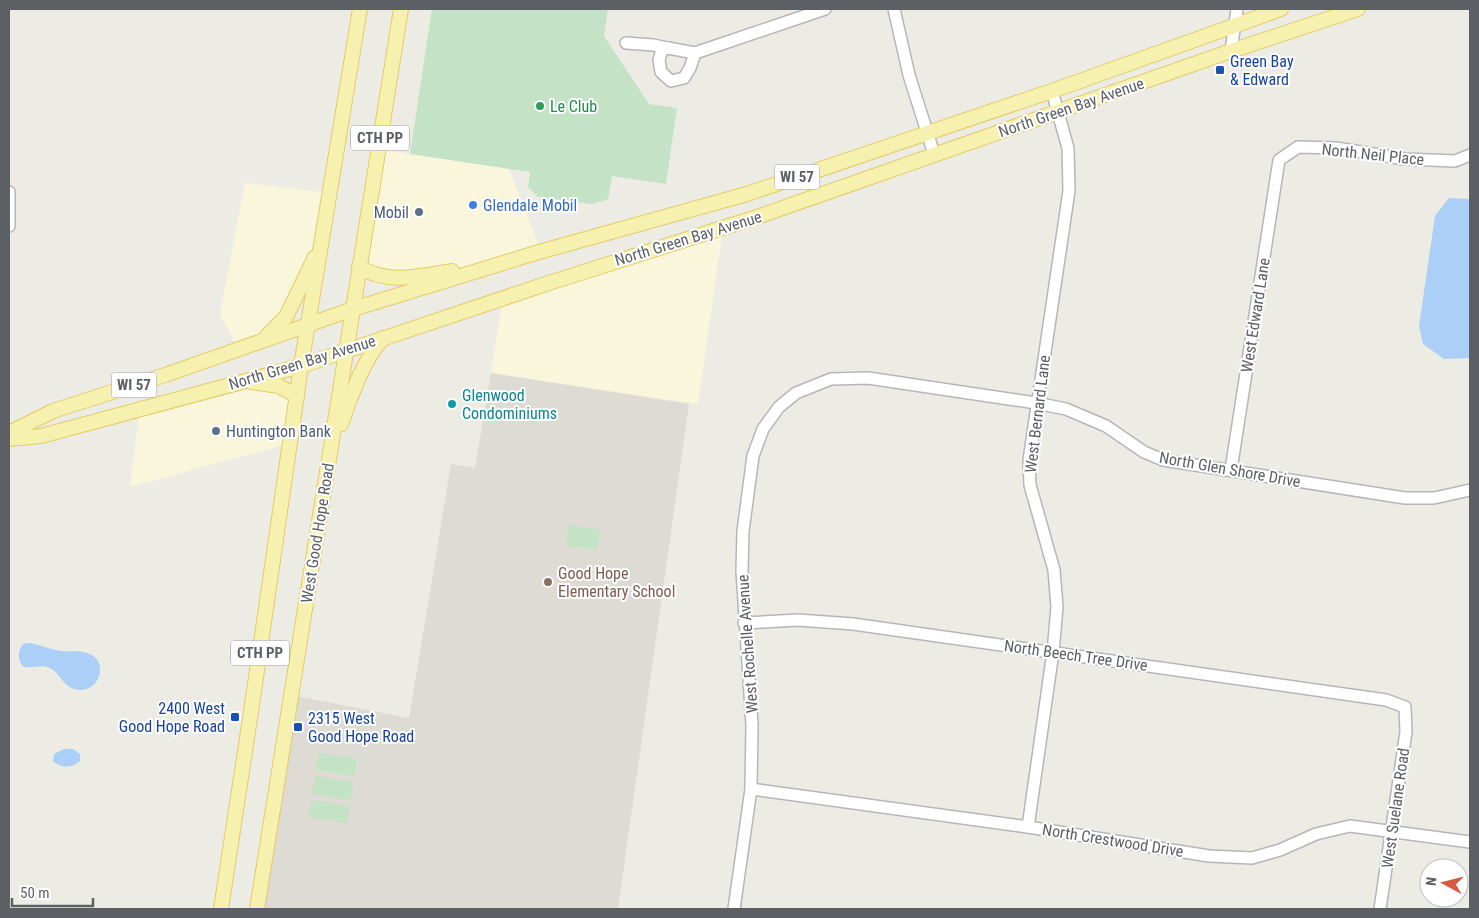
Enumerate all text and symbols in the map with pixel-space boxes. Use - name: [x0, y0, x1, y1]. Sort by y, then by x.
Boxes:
- place label: Green Bay & Edward: [1230, 52, 1294, 89]
- marker: Green Bay & Edward: [1214, 64, 1226, 76]
- street label: North Green Bay Avenue: [996, 74, 1146, 141]
- place label: Le Club: [550, 97, 597, 116]
- marker: Le Club: [534, 100, 546, 112]
- road number: CTH PP: [351, 126, 409, 150]
- street label: North Neil Place: [1321, 140, 1425, 169]
- road number: WI 57: [774, 164, 820, 190]
- place label: Glendale Mobil: [483, 196, 577, 215]
- marker: Glendale Mobil: [467, 199, 479, 211]
- place label: Mobil: [374, 203, 409, 222]
- marker: Mobil: [413, 206, 425, 218]
- street label: North Green Bay Avenue: [612, 207, 764, 270]
- street label: West Edward Lane: [1237, 256, 1274, 374]
- street label: North Green Bay Avenue: [226, 331, 378, 394]
- street label: West Bernard Lane: [1021, 354, 1054, 474]
- road number: WI 57: [112, 372, 156, 398]
- place label: Glenwood Condominiums: [462, 386, 557, 423]
- marker: Glenwood Condominiums: [446, 398, 458, 410]
- place label: Huntington Bank: [226, 422, 332, 441]
- marker: Huntington Bank: [210, 425, 222, 437]
- street label: North Glen Shore Drive: [1158, 448, 1302, 491]
- street label: West Good Hope Road: [297, 462, 338, 604]
- place label: Good Hope Elementary School: [558, 564, 675, 601]
- street label: West Rochelle Avenue: [733, 574, 762, 714]
- marker: Good Hope Elementary School: [542, 576, 554, 588]
- street label: North Beech Tree Drive: [1003, 636, 1149, 675]
- road number: CTH PP: [231, 640, 289, 666]
- place label: 2400 West Good Hope Road: [119, 699, 225, 736]
- place label: 2315 West Good Hope Road: [308, 709, 414, 746]
- marker: 2400 West Good Hope Road: [229, 711, 241, 723]
- marker: 2315 West Good Hope Road: [292, 721, 304, 733]
- street label: West Suelane Road: [1378, 747, 1413, 869]
- street label: North Crestwood Drive: [1041, 820, 1185, 861]
- north arrow: [1419, 858, 1469, 908]
- scale bar: [12, 876, 94, 908]
- text: N: [1423, 876, 1440, 887]
- text: 50 m: [20, 884, 50, 902]

